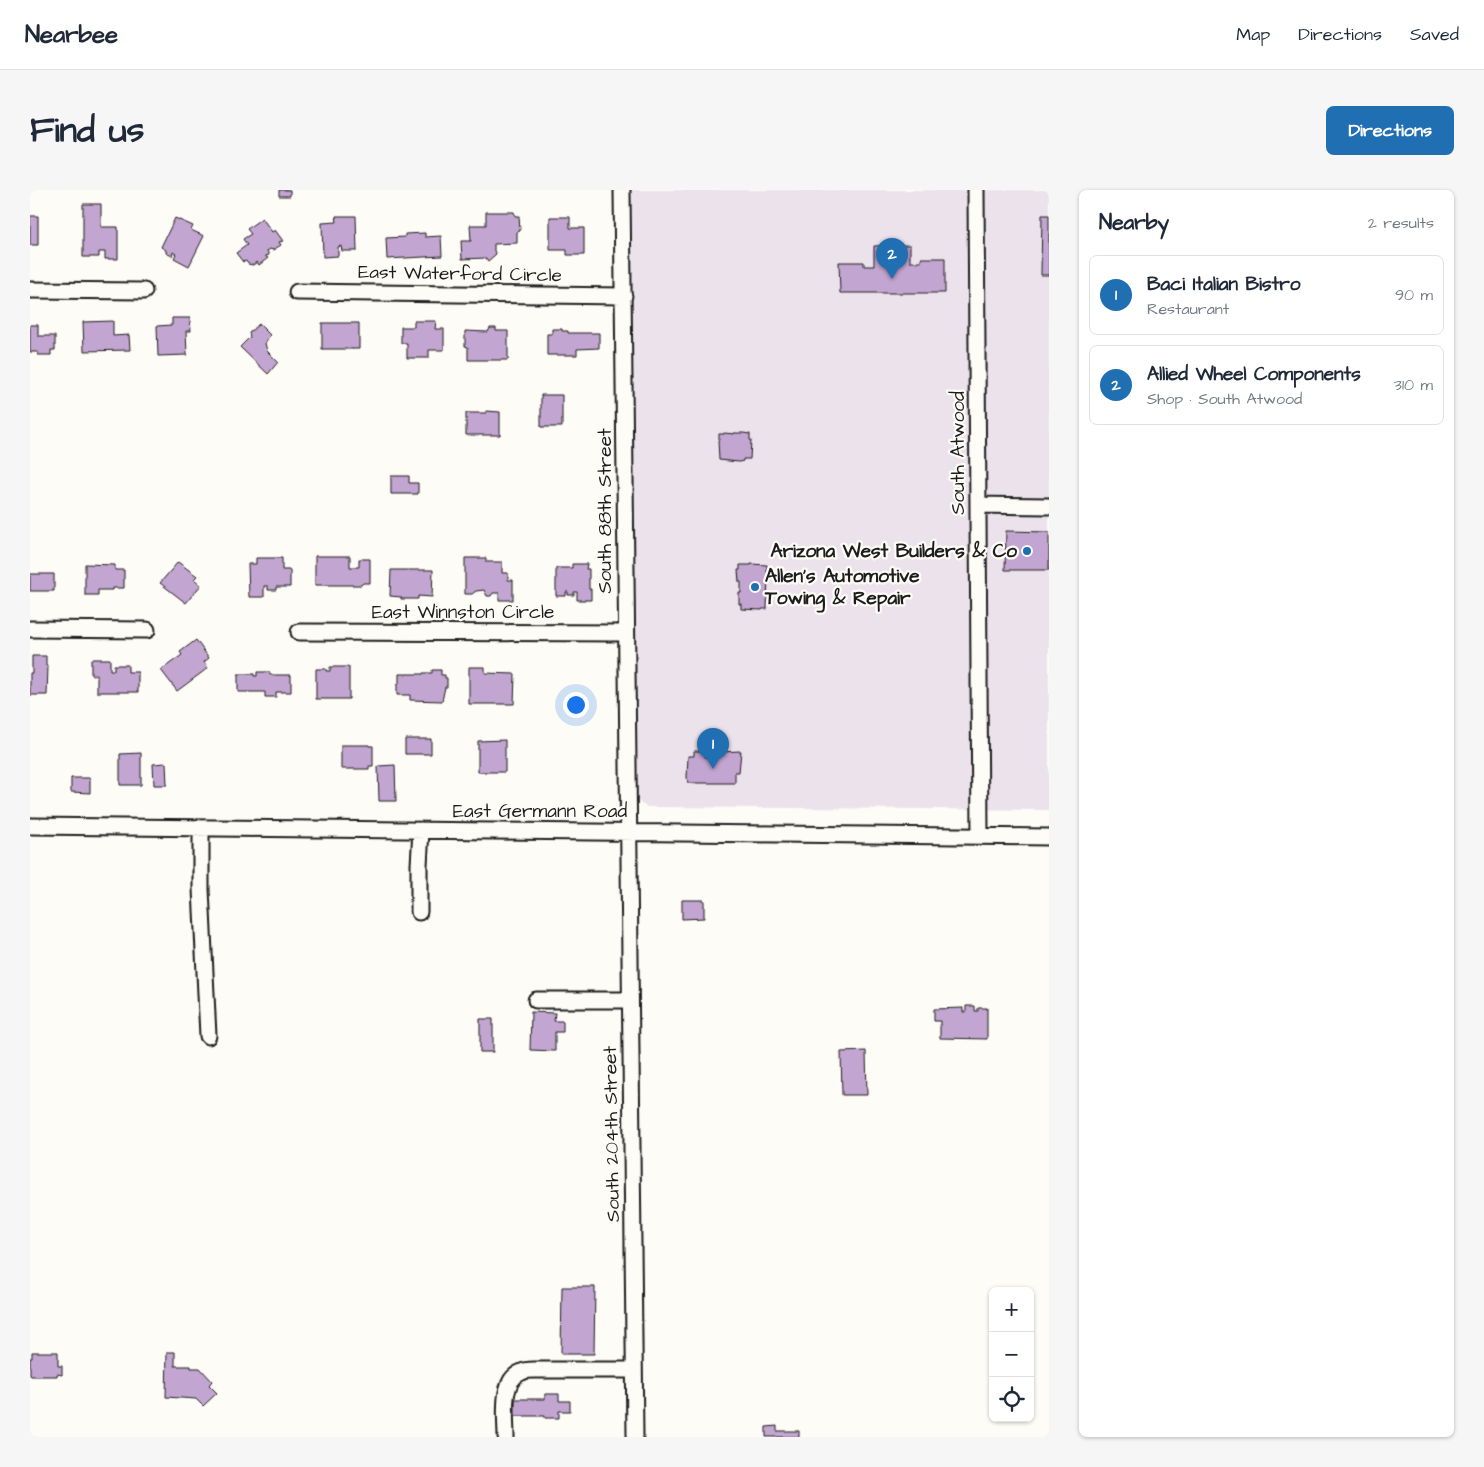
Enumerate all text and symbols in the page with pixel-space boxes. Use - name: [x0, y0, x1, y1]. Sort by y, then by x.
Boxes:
- text: Nearbee: [25, 18, 118, 52]
- text: Map: [1236, 22, 1270, 47]
- text: Directions: [1298, 22, 1382, 47]
- text: Saved: [1410, 22, 1459, 47]
- text: Find us: [30, 106, 144, 155]
- button: Directions: [1326, 106, 1454, 155]
- text: Nearby: [1099, 208, 1169, 237]
- text: 2 results: [1368, 212, 1434, 234]
- pin: 2: [876, 238, 908, 279]
- street label: East Waterford Circle: [358, 259, 562, 289]
- text: Baci Italian Bistro: [1147, 271, 1300, 298]
- text: 1: [1115, 284, 1117, 306]
- text: 90 m: [1395, 284, 1433, 306]
- text: Restaurant: [1147, 298, 1229, 320]
- text: Allied Wheel Components: [1147, 361, 1361, 388]
- text: 2: [1111, 374, 1121, 396]
- text: 310 m: [1394, 374, 1433, 396]
- text: Shop · South Atwood: [1147, 388, 1302, 410]
- street label: South Atwood: [945, 391, 972, 515]
- street label: South 88th Street: [592, 428, 619, 594]
- place label: Arizona West Builders & Co: [770, 538, 1017, 565]
- marker: Arizona West Builders & Co: [1021, 545, 1033, 557]
- place label: Allen's Automotive Towing & Repair: [764, 563, 920, 613]
- marker: Allen's Automotive Towing & Repair: [749, 581, 761, 593]
- street label: East Winnston Circle: [372, 599, 554, 626]
- your location: [563, 692, 589, 718]
- pin: 1: [697, 728, 729, 769]
- street label: East Germann Road: [453, 798, 627, 825]
- street label: South 204th Street: [597, 1045, 627, 1222]
- map controls: [989, 1287, 1034, 1422]
- button: +: [989, 1287, 1034, 1332]
- button: −: [989, 1332, 1034, 1377]
- button: locate: [989, 1377, 1034, 1422]

